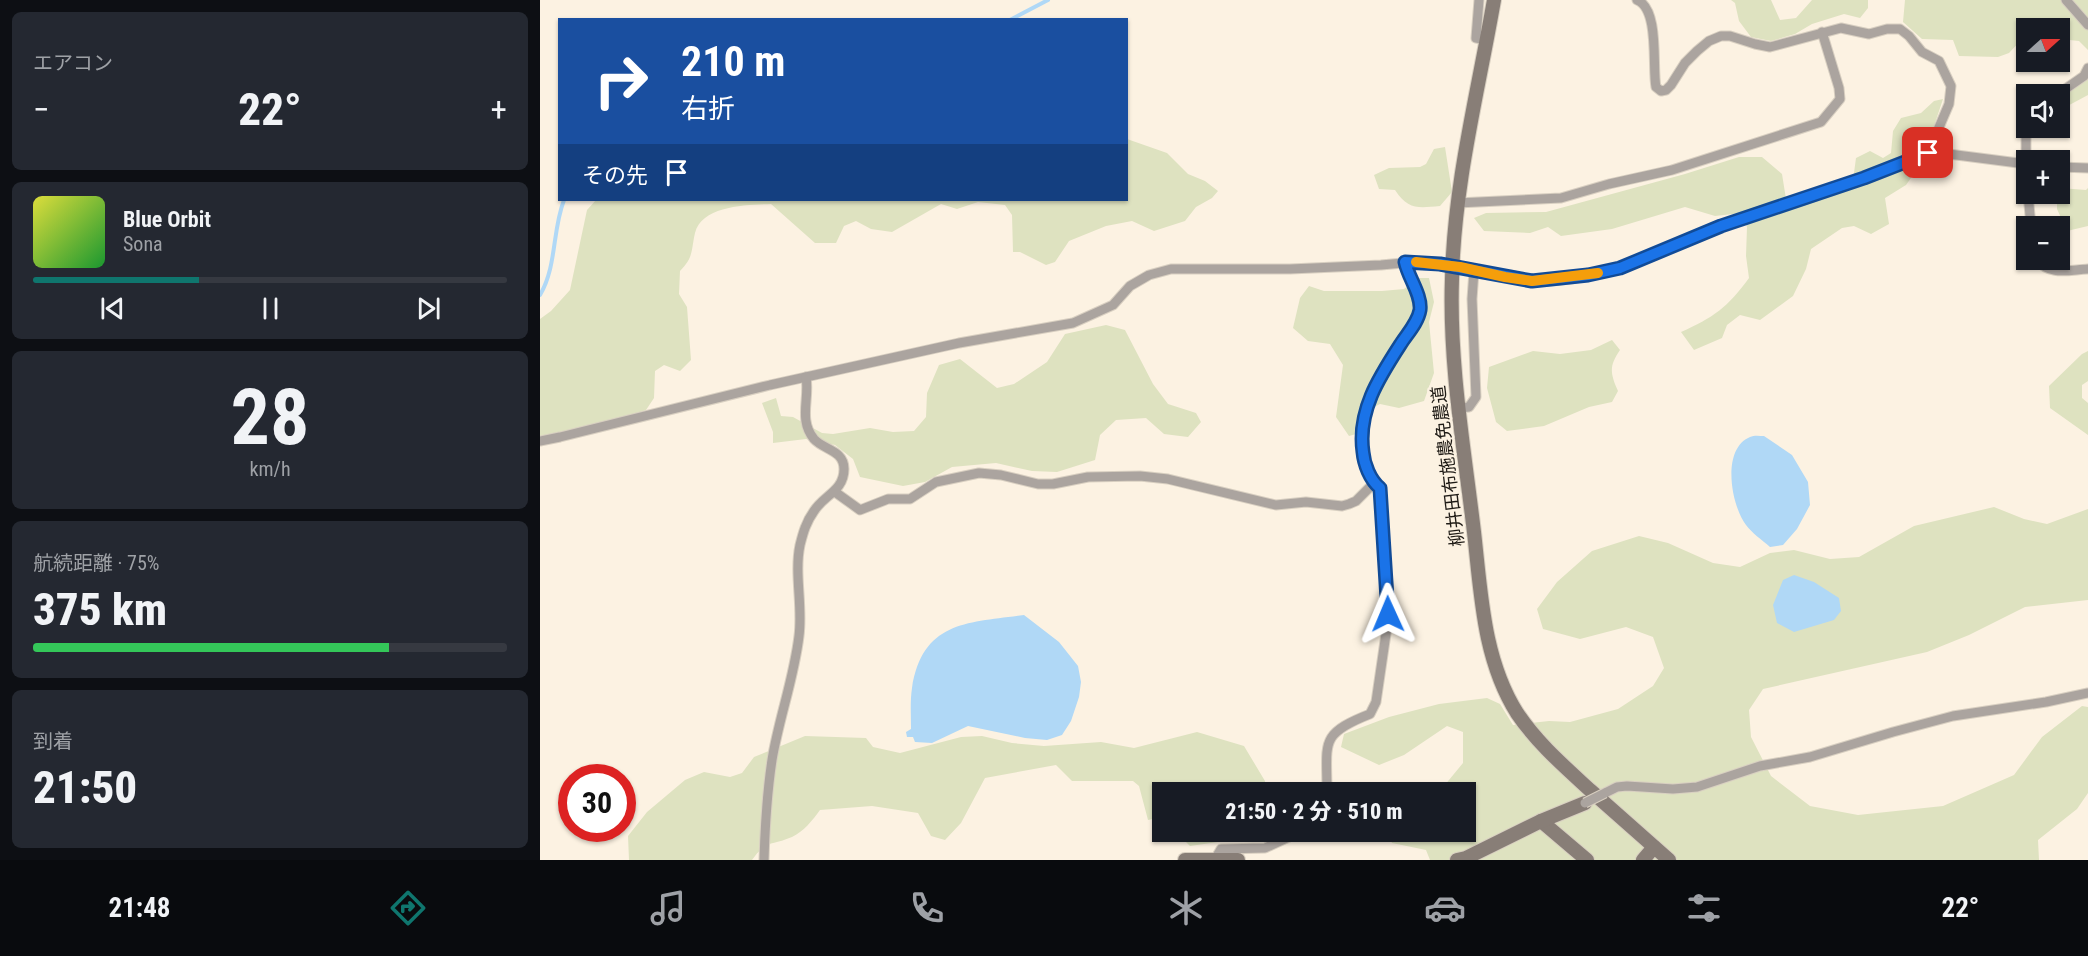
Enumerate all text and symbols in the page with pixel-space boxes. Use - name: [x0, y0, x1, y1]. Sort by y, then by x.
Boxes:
- north arrow: [2016, 18, 2070, 72]
- map controls: [2016, 18, 2070, 270]
- text: 210 m: [681, 37, 786, 86]
- icon: right: [582, 42, 660, 120]
- text: エアコン: [33, 51, 113, 75]
- text: 22°: [238, 83, 302, 136]
- button: sound: [2016, 84, 2070, 138]
- text: −: [33, 90, 50, 129]
- text: +: [491, 90, 507, 129]
- text: 右折: [681, 93, 735, 125]
- pin: [1902, 127, 1953, 178]
- icon: arrive: [1911, 136, 1944, 169]
- button: +: [2016, 150, 2070, 204]
- icon: arrive: [660, 156, 693, 189]
- text: その先: [582, 163, 648, 188]
- text: Blue Orbit: [123, 207, 211, 232]
- button: −: [2016, 216, 2070, 270]
- text: Sona: [123, 232, 163, 256]
- icon: previous: [96, 292, 129, 325]
- icon: pause: [254, 292, 287, 325]
- icon: next: [412, 292, 445, 325]
- text: 28: [231, 372, 309, 463]
- street label: 柳井田布施農免農道: [1427, 384, 1468, 548]
- text: km/h: [249, 457, 291, 481]
- text: 航続距離 · 75%: [33, 551, 159, 575]
- position arrow: [1356, 582, 1420, 646]
- text: 375 km: [33, 583, 167, 636]
- text: 到着: [33, 729, 73, 753]
- text: 21:50: [33, 761, 137, 814]
- speed limit sign: 30: [558, 764, 636, 842]
- text: 21:50 · 2 分 · 510 m: [1225, 799, 1403, 824]
- icon: directions: [387, 887, 429, 929]
- icon: music: [647, 887, 689, 929]
- icon: phone: [906, 887, 948, 929]
- icon: climate: [1165, 887, 1207, 929]
- icon: car: [1424, 887, 1466, 929]
- icon: filters: [1683, 887, 1725, 929]
- text: 21:48: [109, 892, 170, 924]
- text: 22°: [1942, 892, 1979, 924]

